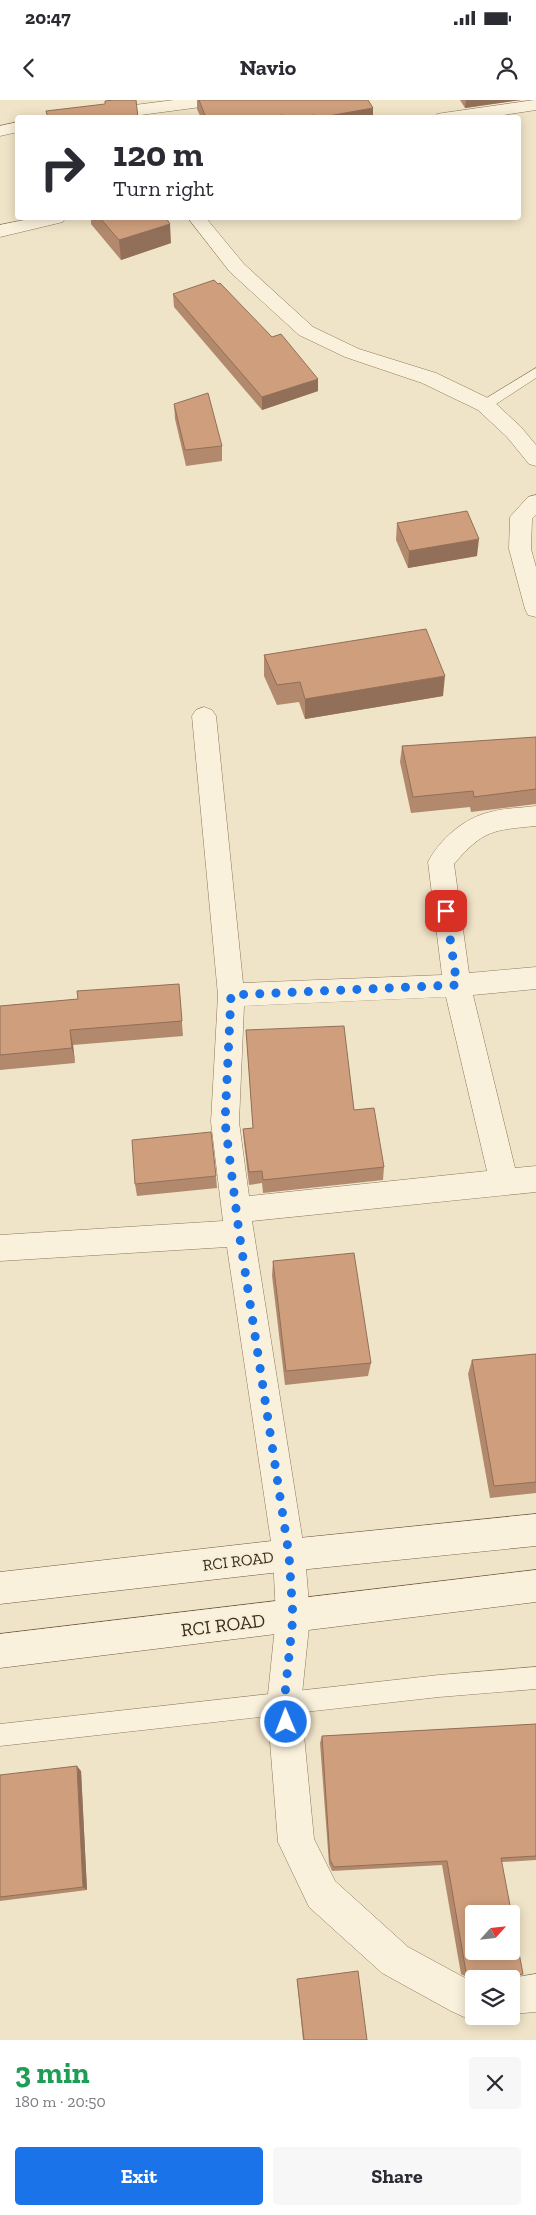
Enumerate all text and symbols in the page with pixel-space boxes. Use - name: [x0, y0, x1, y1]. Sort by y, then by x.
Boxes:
- text: 20:47: [25, 6, 71, 29]
- icon: back: [15, 54, 43, 82]
- text: Navio: [240, 54, 296, 81]
- icon: person: [493, 54, 521, 82]
- text: 120 m: [113, 133, 203, 175]
- icon: right: [30, 135, 95, 200]
- text: Turn right: [113, 175, 214, 202]
- pin: [425, 890, 467, 932]
- icon: arrive: [432, 897, 460, 925]
- street label: RCI ROAD: [201, 1547, 275, 1575]
- street label: RCI ROAD: [179, 1608, 267, 1642]
- position arrow: [259, 1695, 311, 1747]
- north arrow: [465, 1905, 520, 1960]
- map controls: [465, 1905, 520, 2025]
- button: layers: [465, 1970, 520, 2025]
- text: 3 min: [15, 2055, 90, 2091]
- button: close: [469, 2057, 521, 2109]
- text: 180 m · 20:50: [15, 2092, 106, 2111]
- button: Exit: [15, 2147, 263, 2205]
- button: Share: [273, 2147, 521, 2205]

